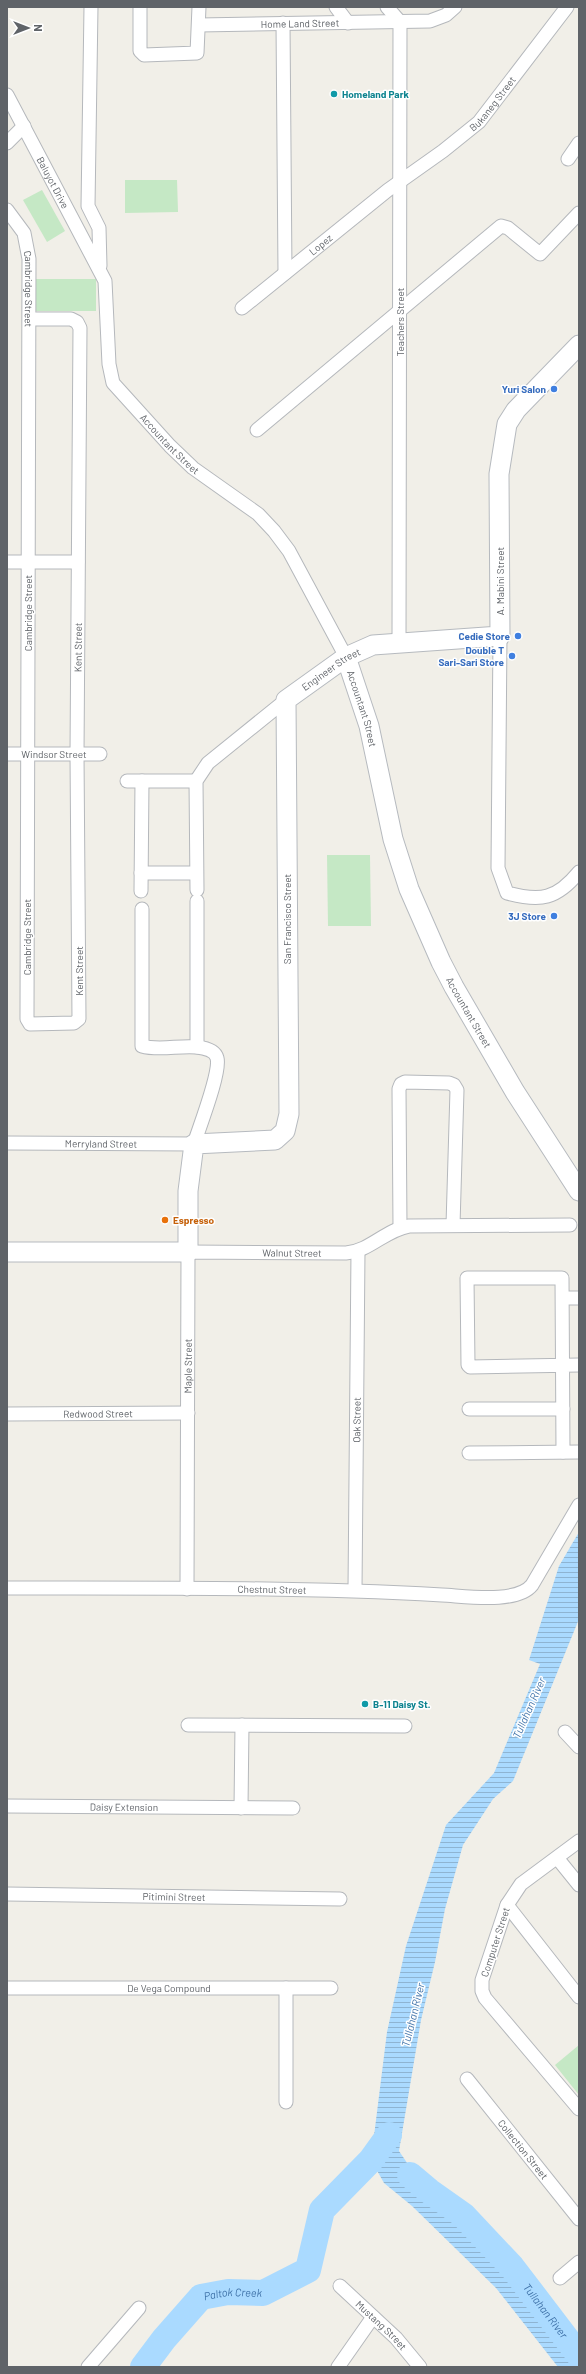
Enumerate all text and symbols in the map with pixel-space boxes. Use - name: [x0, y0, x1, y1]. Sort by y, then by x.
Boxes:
- north arrow: [8, 8, 48, 48]
- street label: Home Land Street: [261, 17, 340, 30]
- text: N: [32, 24, 45, 32]
- street label: Bukaneg Street: [467, 74, 518, 133]
- place label: Homeland Park: [342, 88, 409, 100]
- marker: Homeland Park: [329, 89, 339, 99]
- street label: Baluyot Drive: [35, 155, 72, 211]
- street label: Lopez: [307, 231, 335, 257]
- street label: Cambridge Street: [22, 250, 35, 328]
- street label: Teachers Street: [394, 287, 406, 356]
- place label: Yuri Salon: [502, 383, 546, 395]
- marker: Yuri Salon: [549, 384, 559, 394]
- street label: Accountant Street: [138, 411, 202, 477]
- street label: A. Mabini Street: [494, 546, 506, 615]
- street label: Cambridge Street: [22, 574, 34, 651]
- street label: Kent Street: [72, 622, 84, 672]
- place label: Cedie Store: [458, 630, 511, 642]
- marker: Cedie Store: [513, 631, 523, 641]
- place label: Double T Sari-Sari Store: [438, 644, 505, 668]
- street label: Engineer Street: [299, 645, 362, 693]
- marker: Double T Sari-Sari Store: [507, 651, 517, 661]
- street label: Accountant Street: [345, 669, 379, 748]
- street label: Windsor Street: [21, 748, 87, 760]
- street label: San Francisco Street: [281, 873, 293, 964]
- street label: Cambridge Street: [21, 898, 33, 975]
- place label: 3J Store: [508, 910, 547, 922]
- marker: 3J Store: [549, 911, 559, 921]
- street label: Kent Street: [73, 946, 85, 996]
- street label: Accountant Street: [444, 975, 494, 1050]
- street label: Merryland Street: [65, 1137, 138, 1150]
- place label: Espresso: [173, 1214, 215, 1226]
- marker: Espresso: [160, 1215, 170, 1225]
- street label: Walnut Street: [262, 1246, 322, 1259]
- street label: Maple Street: [182, 1338, 194, 1393]
- street label: Oak Street: [350, 1397, 363, 1443]
- street label: Redwood Street: [63, 1407, 133, 1420]
- street label: Chestnut Street: [237, 1583, 307, 1596]
- water label: Tullahan River: [509, 1674, 548, 1740]
- place label: B-11 Daisy St.: [373, 1698, 431, 1710]
- marker: B-11 Daisy St.: [360, 1699, 370, 1709]
- street label: Daisy Extension: [90, 1801, 158, 1813]
- street label: Pitimini Street: [142, 1890, 206, 1903]
- street label: Computer Street: [478, 1905, 512, 1978]
- water label: Tullahan River: [398, 1981, 427, 2048]
- street label: De Vega Compound: [127, 1982, 211, 1994]
- street label: Collection Street: [496, 2117, 551, 2182]
- water label: Tullahan River: [521, 2281, 571, 2341]
- water label: Paltok Creek: [202, 2285, 263, 2302]
- street label: Mustang Street: [353, 2298, 410, 2353]

